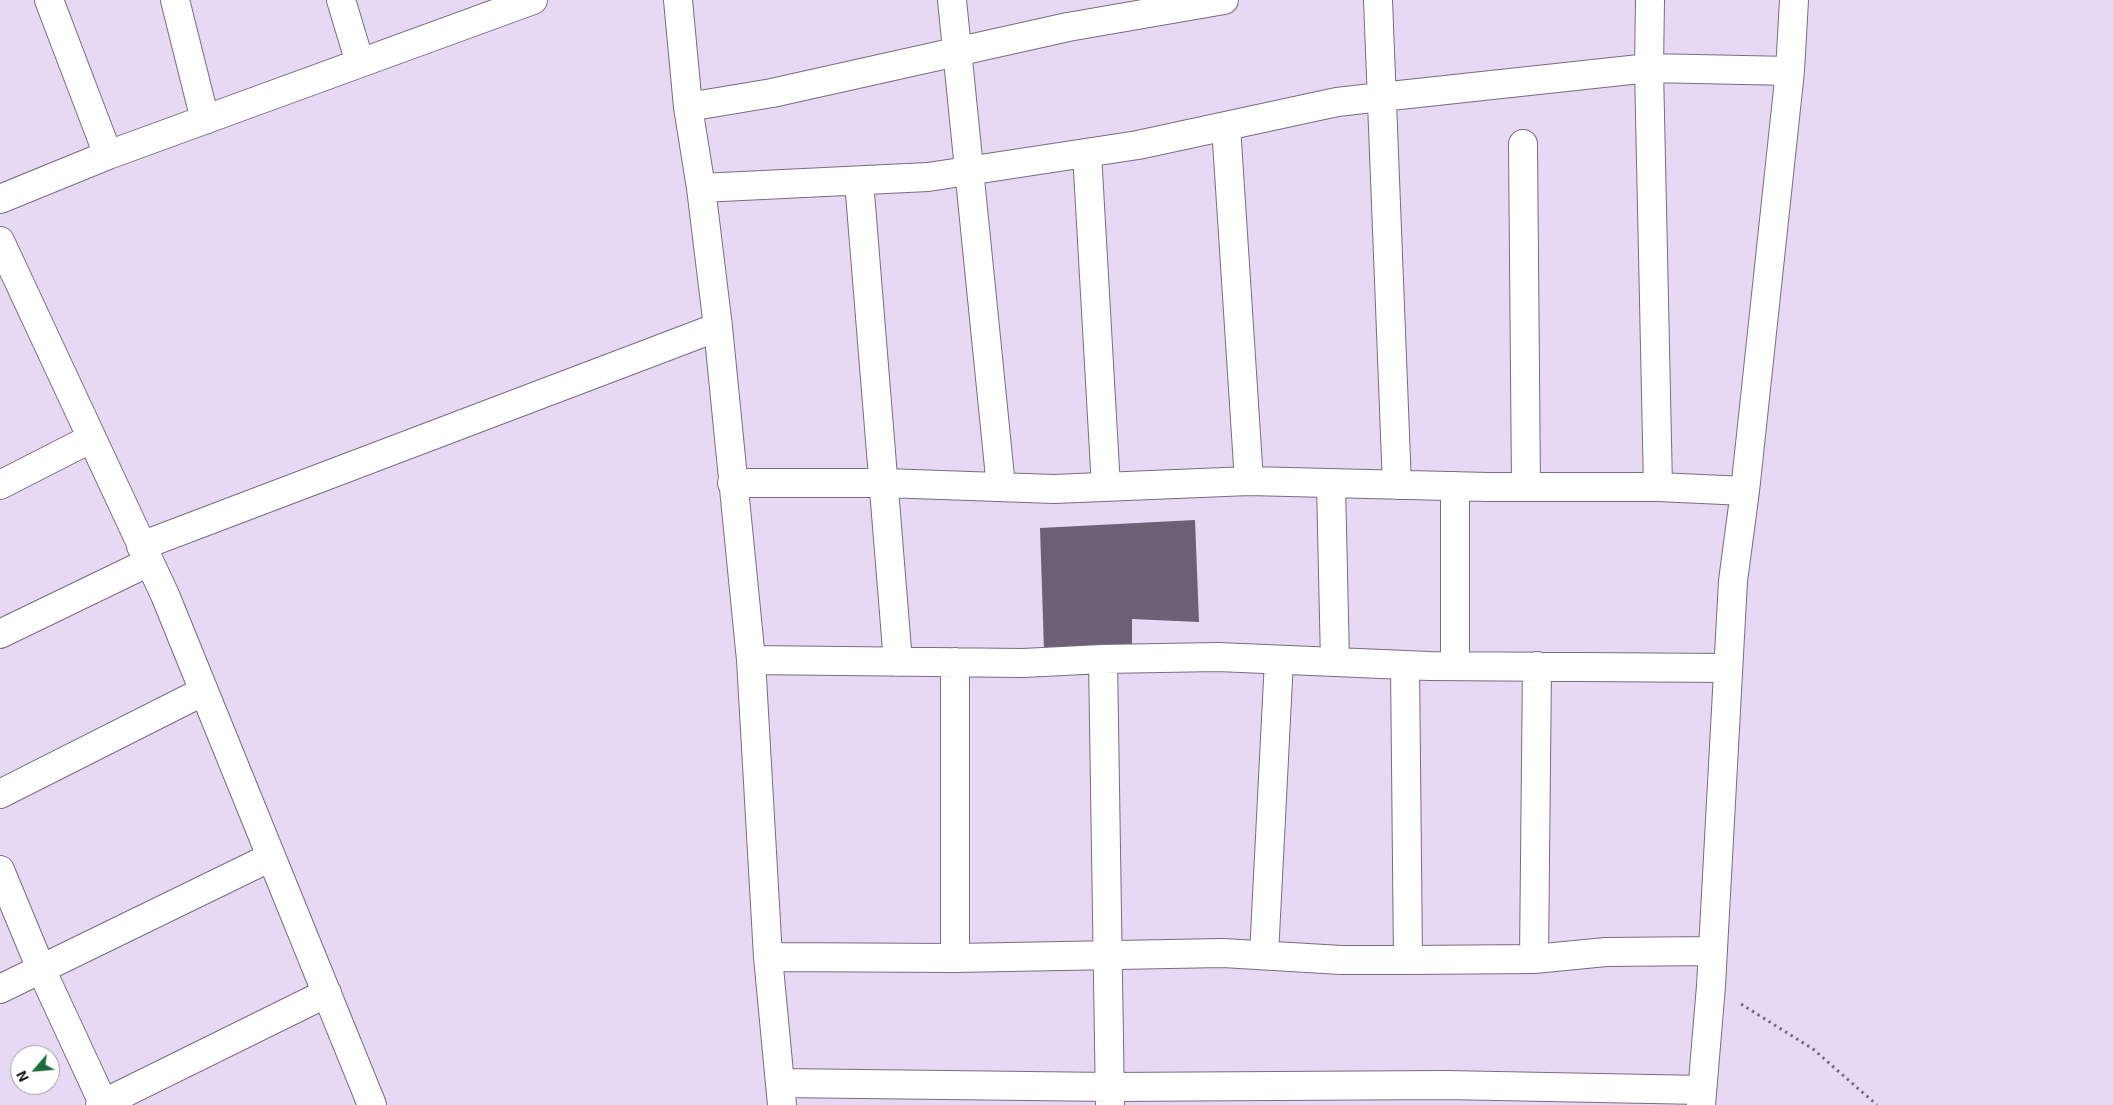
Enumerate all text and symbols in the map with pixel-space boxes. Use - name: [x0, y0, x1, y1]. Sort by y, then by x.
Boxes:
- north arrow: [10, 1045, 60, 1095]
- text: N: [12, 1068, 32, 1085]

